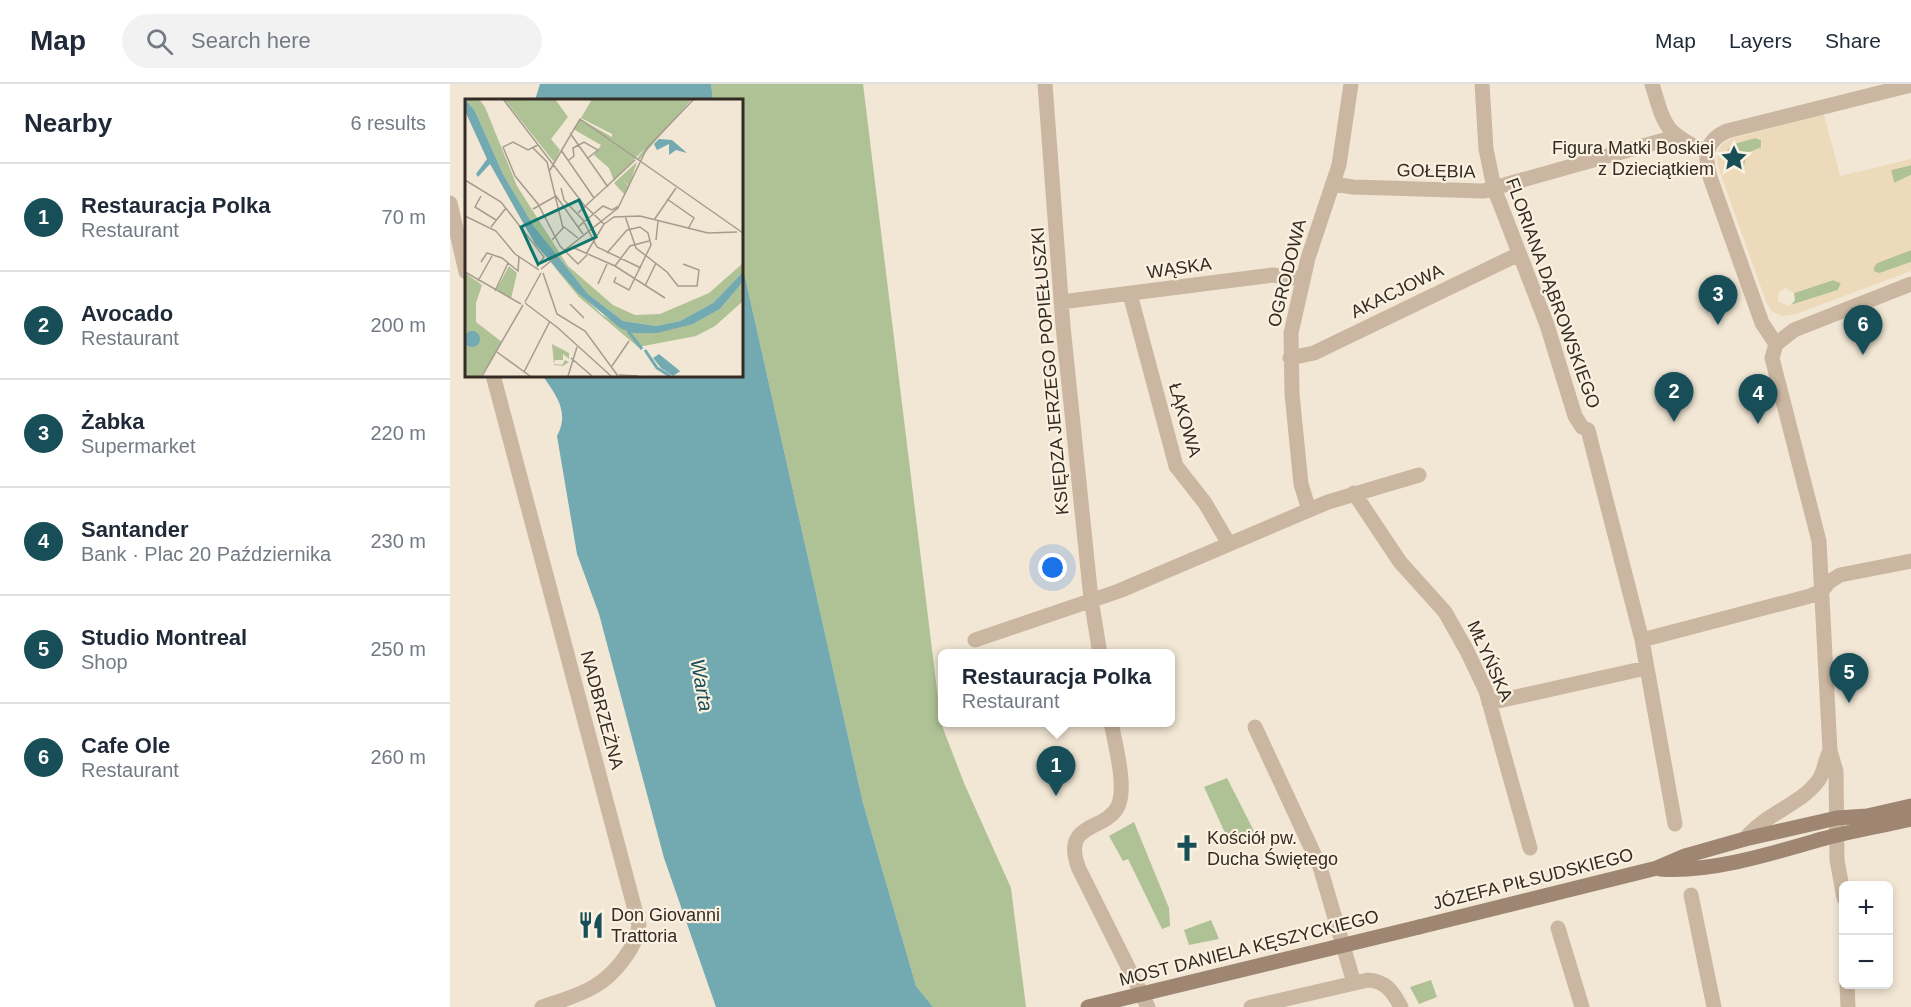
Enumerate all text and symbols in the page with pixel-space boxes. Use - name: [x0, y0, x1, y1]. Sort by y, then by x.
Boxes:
- search box: [122, 14, 542, 68]
- text: Map: [30, 25, 86, 56]
- icon: search: [143, 25, 176, 58]
- text: Search here: [191, 28, 311, 53]
- text: Map: [1655, 29, 1696, 52]
- text: Layers: [1729, 29, 1792, 52]
- text: Share: [1825, 29, 1881, 52]
- inset map: [465, 99, 742, 376]
- text: Nearby: [24, 108, 112, 138]
- text: 6 results: [350, 112, 426, 134]
- place label: Figura Matki Boskiej z Dzieciątkiem: [1552, 138, 1714, 179]
- place icon: Figura Matki Boskiej z Dzieciątkiem: [1719, 143, 1749, 173]
- street label: GOŁĘBIA: [1396, 160, 1476, 182]
- street label: FLORIANA DĄBROWSKIEGO: [1502, 175, 1604, 411]
- text: Restauracja Polka: [81, 193, 271, 218]
- text: 1: [38, 206, 49, 228]
- text: 70 m: [382, 206, 426, 228]
- street label: OGRODOWA: [1264, 217, 1310, 329]
- text: Restaurant: [81, 219, 179, 241]
- street label: KSIĘDZA JERZEGO POPIEŁUSZKI: [1027, 226, 1073, 516]
- street label: WĄSKA: [1145, 254, 1213, 282]
- street label: AKACJOWA: [1348, 260, 1446, 322]
- pin: 3: [1698, 276, 1738, 325]
- text: Avocado: [81, 301, 173, 326]
- pin: 6: [1844, 306, 1882, 355]
- text: 2: [38, 314, 49, 336]
- text: 200 m: [370, 314, 426, 336]
- text: Restaurant: [81, 327, 179, 349]
- pin: 2: [1654, 372, 1694, 422]
- pin: 4: [1738, 374, 1778, 424]
- street label: ŁĄKOWA: [1165, 381, 1205, 459]
- text: Żabka: [81, 409, 145, 434]
- text: 3: [38, 422, 49, 444]
- text: 220 m: [370, 422, 426, 444]
- text: Supermarket: [81, 435, 196, 457]
- text: Santander: [81, 517, 189, 542]
- text: 4: [38, 530, 49, 552]
- text: 230 m: [370, 530, 426, 552]
- text: Bank · Plac 20 Października: [81, 543, 331, 565]
- your location: [1038, 553, 1067, 582]
- street label: MŁYŃSKA: [1463, 618, 1517, 704]
- text: Studio Montreal: [81, 625, 247, 650]
- text: 5: [38, 638, 49, 660]
- text: 250 m: [370, 638, 426, 660]
- street label: NADBRZEŻNA: [577, 648, 627, 772]
- popup: [938, 649, 1175, 727]
- text: Shop: [81, 651, 128, 673]
- pin: 5: [1830, 654, 1868, 703]
- water label: Warta: [687, 657, 717, 713]
- text: Restauracja Polka: [962, 664, 1151, 689]
- text: Restaurant: [962, 690, 1060, 712]
- text: Cafe Ole: [81, 733, 170, 758]
- text: 6: [38, 746, 49, 768]
- text: 260 m: [370, 746, 426, 768]
- pin: 1: [1036, 746, 1076, 796]
- text: Restaurant: [81, 759, 179, 781]
- place label: Kościół pw. Ducha Świętego: [1207, 828, 1338, 869]
- church icon: Kościół pw. Ducha Świętego: [1172, 833, 1202, 863]
- street label: JÓZEFA PIŁSUDSKIEGO: [1430, 843, 1635, 914]
- map controls: [1839, 881, 1893, 989]
- button: +: [1839, 881, 1893, 935]
- place label: Don Giovanni Trattoria: [611, 905, 720, 946]
- street label: MOST DANIELA KĘSZYCKIEGO: [1117, 906, 1381, 990]
- restaurant icon: Don Giovanni Trattoria: [576, 910, 606, 940]
- button: −: [1839, 935, 1893, 989]

